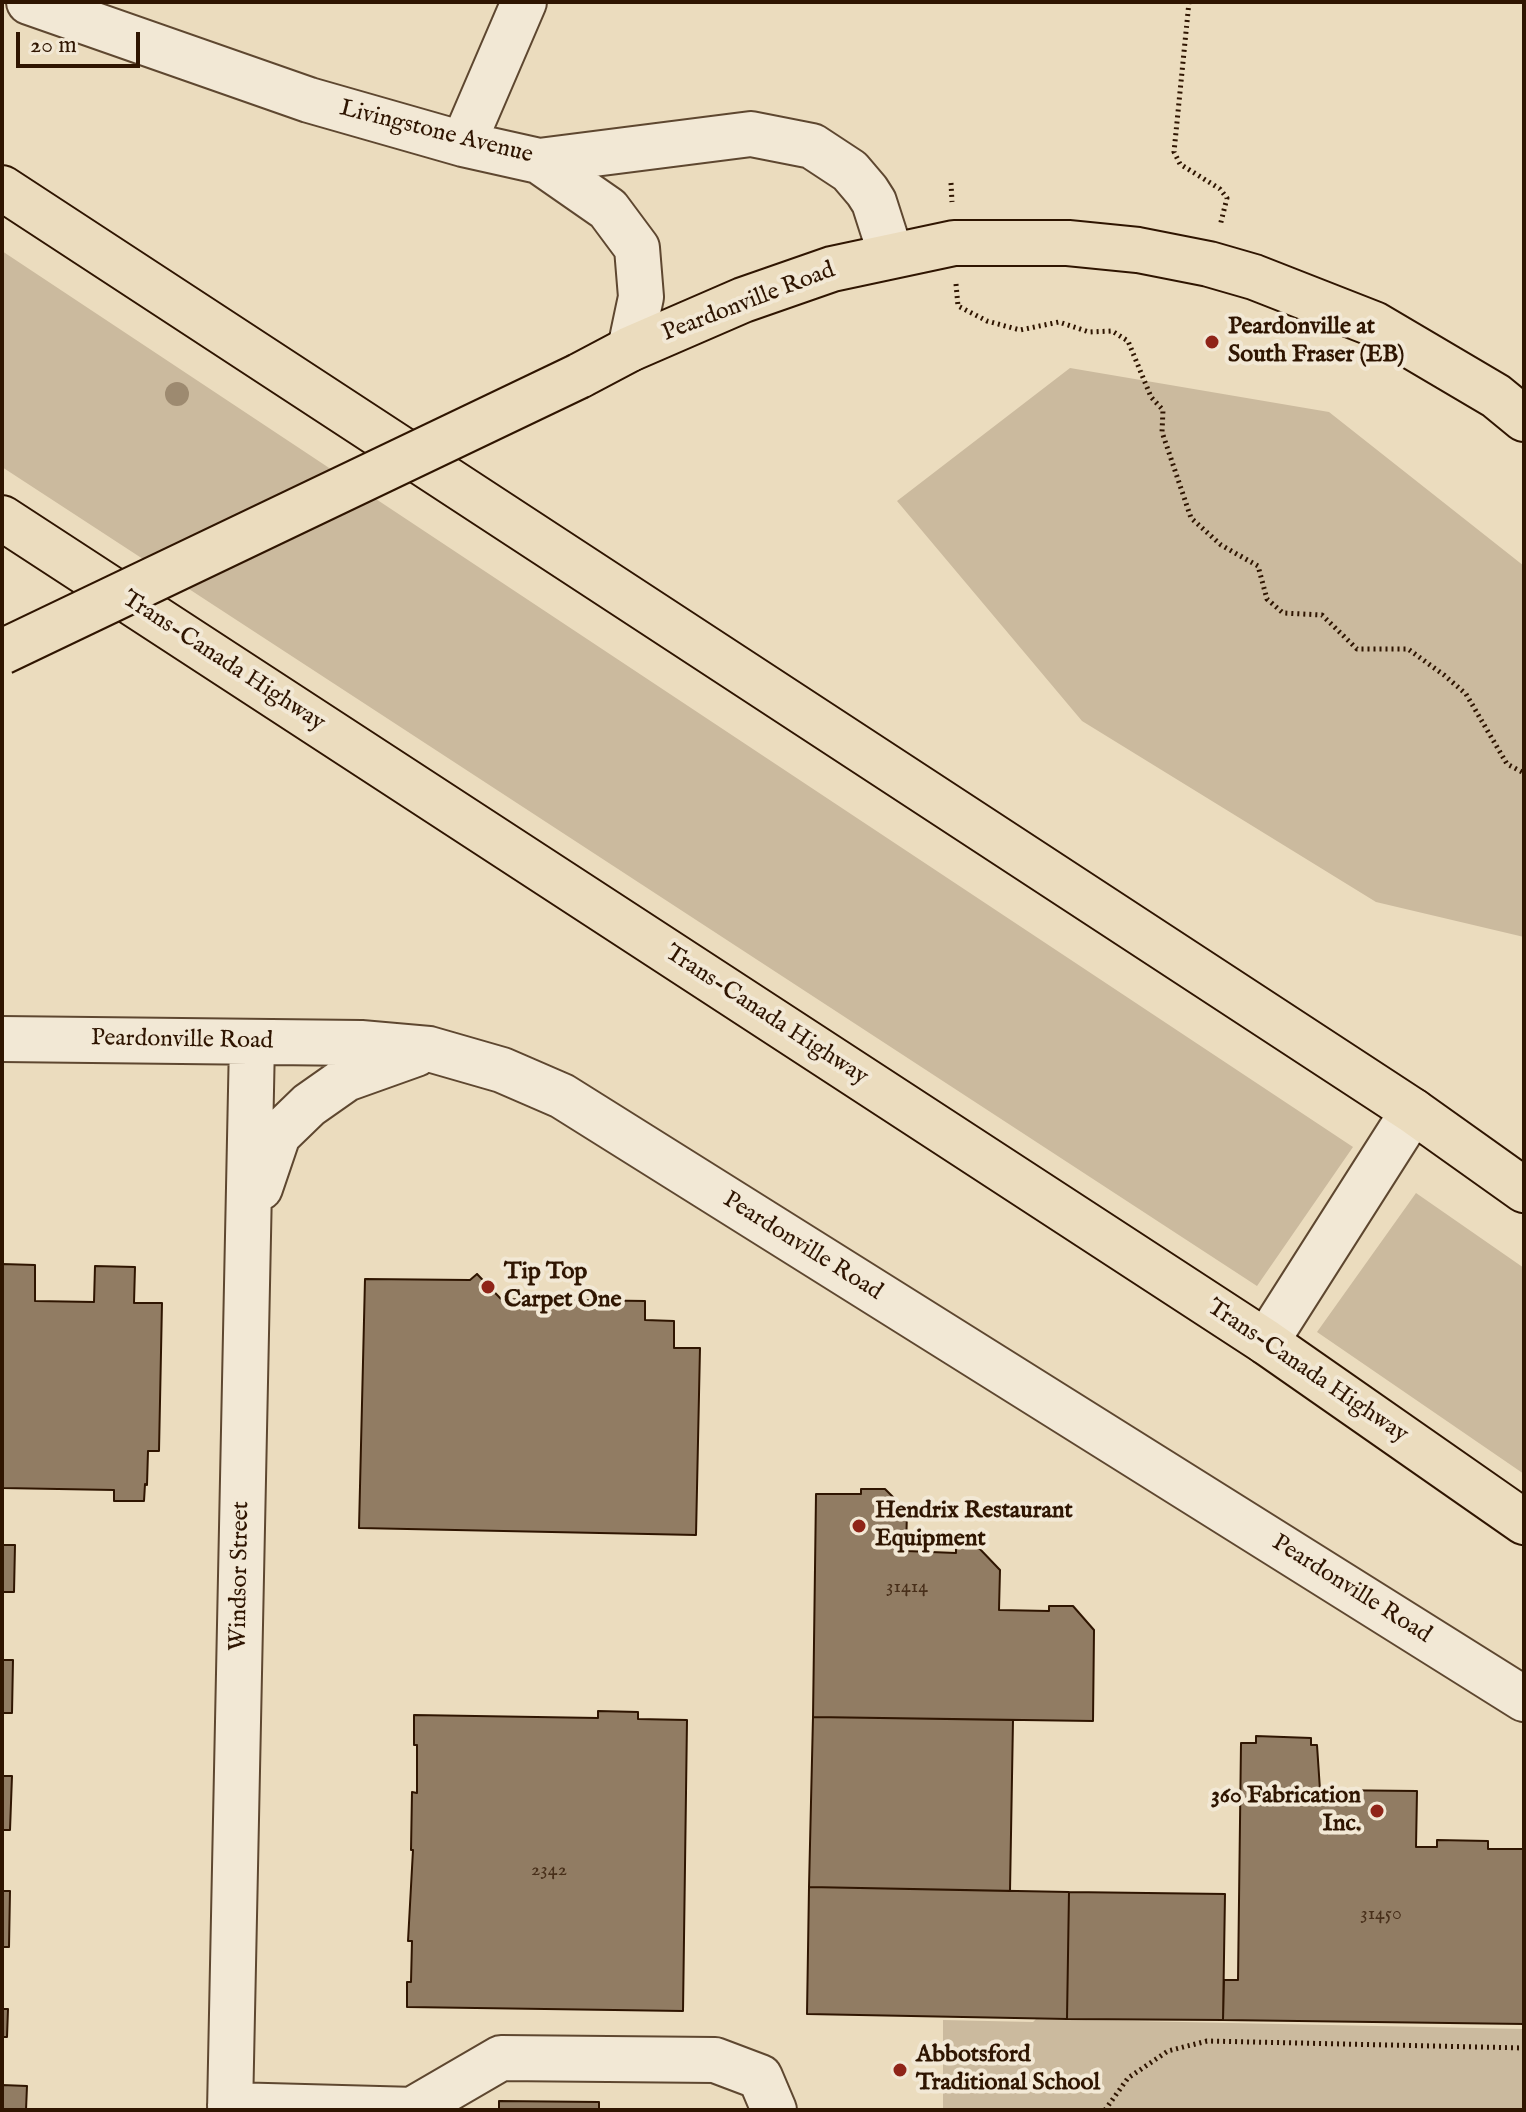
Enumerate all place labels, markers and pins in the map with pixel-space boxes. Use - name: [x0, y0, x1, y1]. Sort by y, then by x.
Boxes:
- place label: Peardonville at South Fraser (EB): [1228, 314, 1404, 370]
- marker: Peardonville at South Fraser (EB): [1203, 333, 1221, 351]
- place label: Tip Top Carpet One: [504, 1259, 622, 1315]
- marker: Tip Top Carpet One: [479, 1278, 497, 1296]
- place label: Hendrix Restaurant Equipment: [875, 1498, 1073, 1554]
- marker: Hendrix Restaurant Equipment: [850, 1517, 868, 1535]
- place label: 360 Fabrication Inc.: [1211, 1783, 1361, 1839]
- marker: 360 Fabrication Inc.: [1368, 1802, 1386, 1820]
- place label: Abbotsford Traditional School: [916, 2042, 1100, 2098]
- marker: Abbotsford Traditional School: [891, 2061, 909, 2079]

